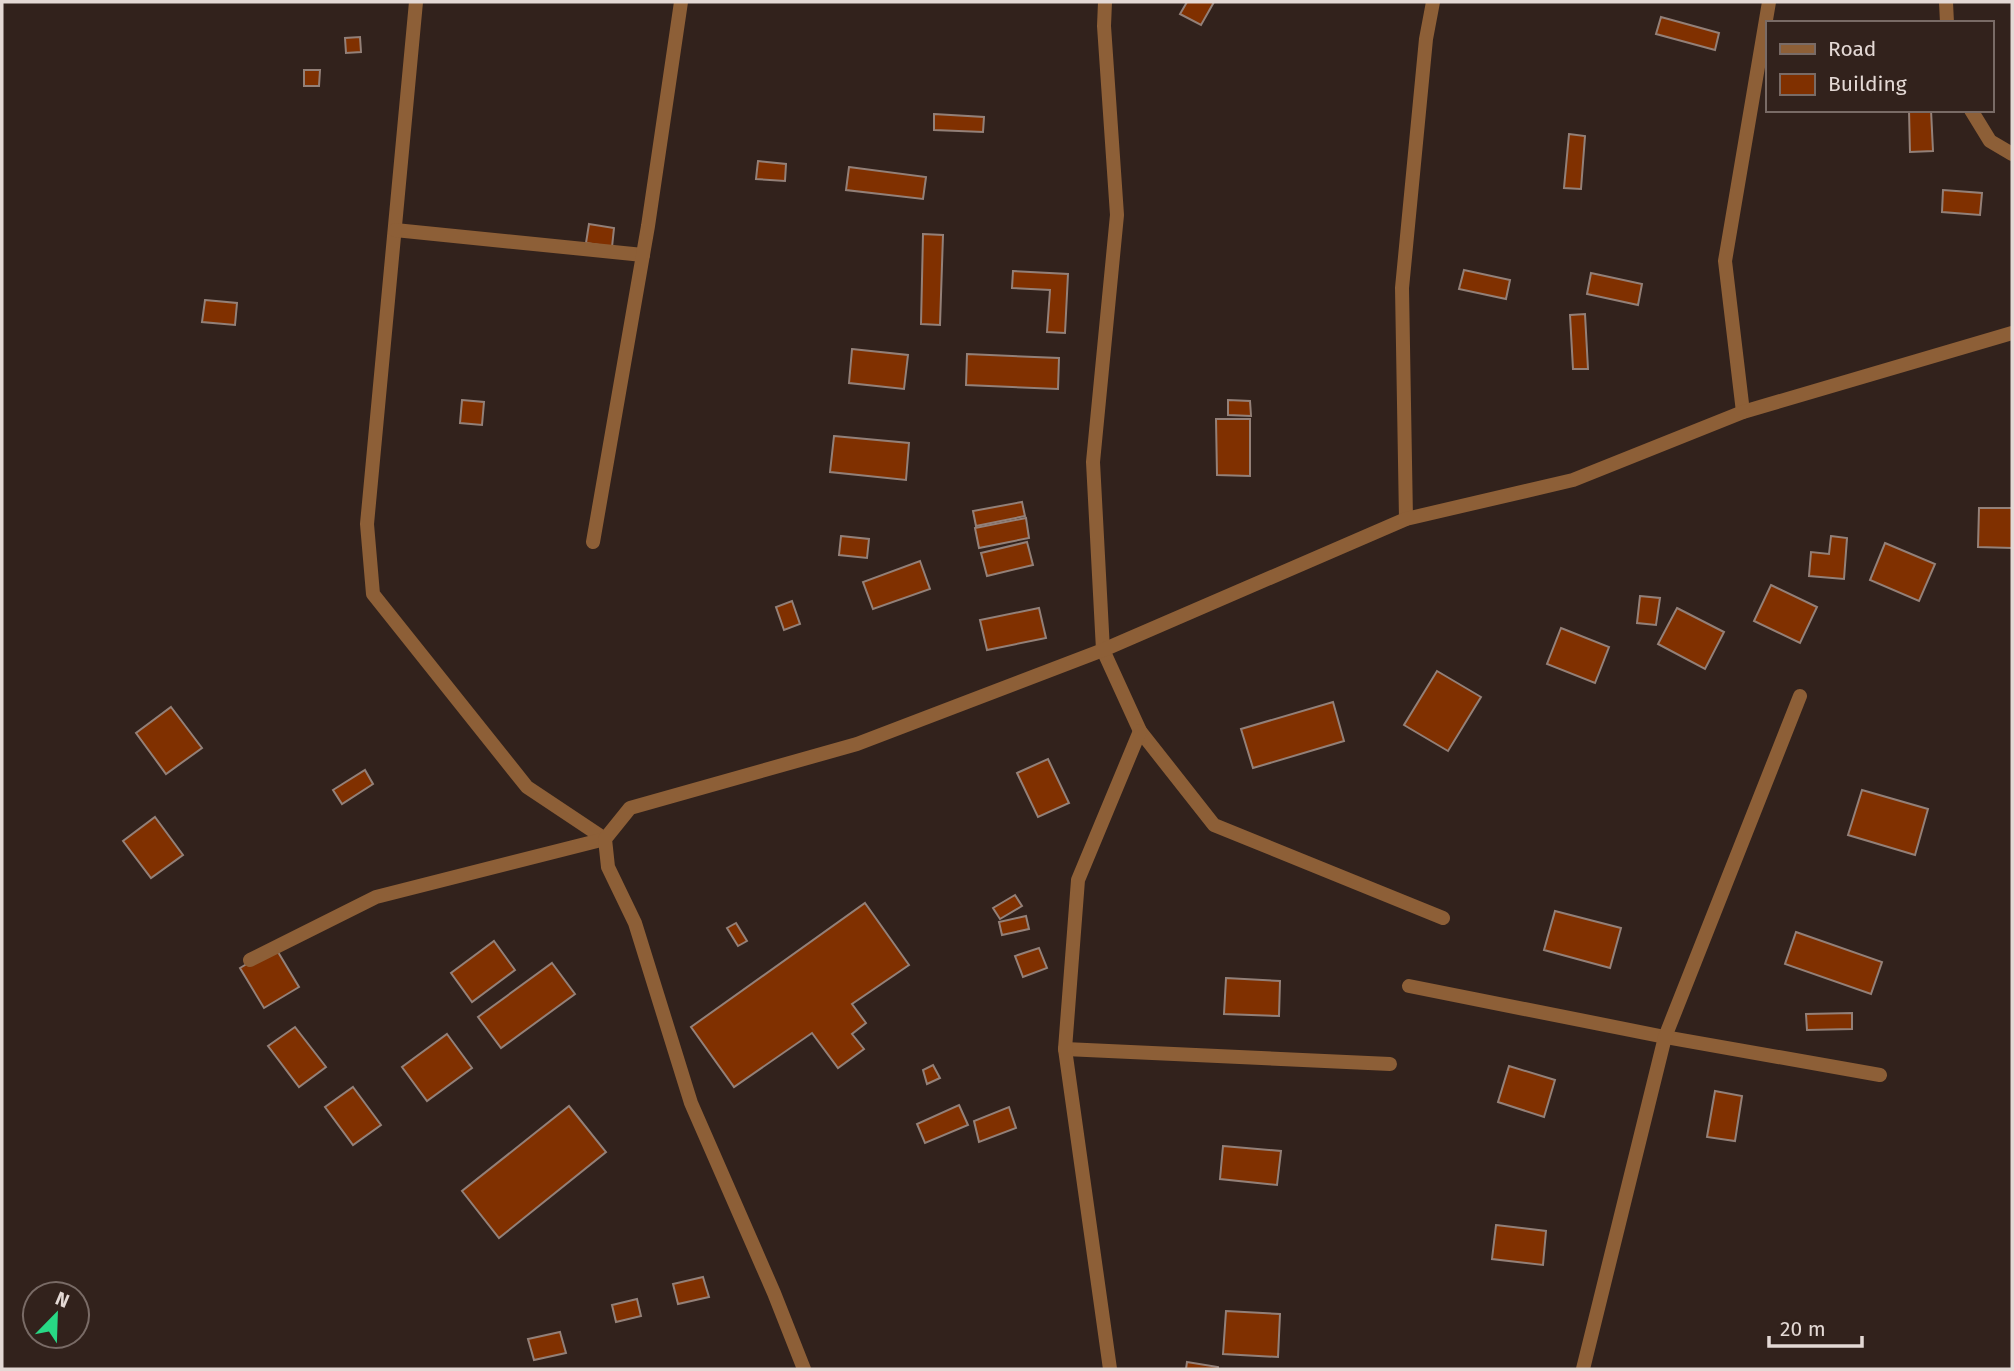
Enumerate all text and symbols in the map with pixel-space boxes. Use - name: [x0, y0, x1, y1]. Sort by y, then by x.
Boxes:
- legend: [1766, 21, 1993, 112]
- text: Road: [1828, 36, 1876, 62]
- text: Building: [1828, 71, 1907, 97]
- north arrow: [21, 1280, 91, 1350]
- text: N: [52, 1287, 73, 1313]
- scale bar: [1769, 1304, 1862, 1348]
- text: 20 m: [1780, 1316, 1826, 1342]

